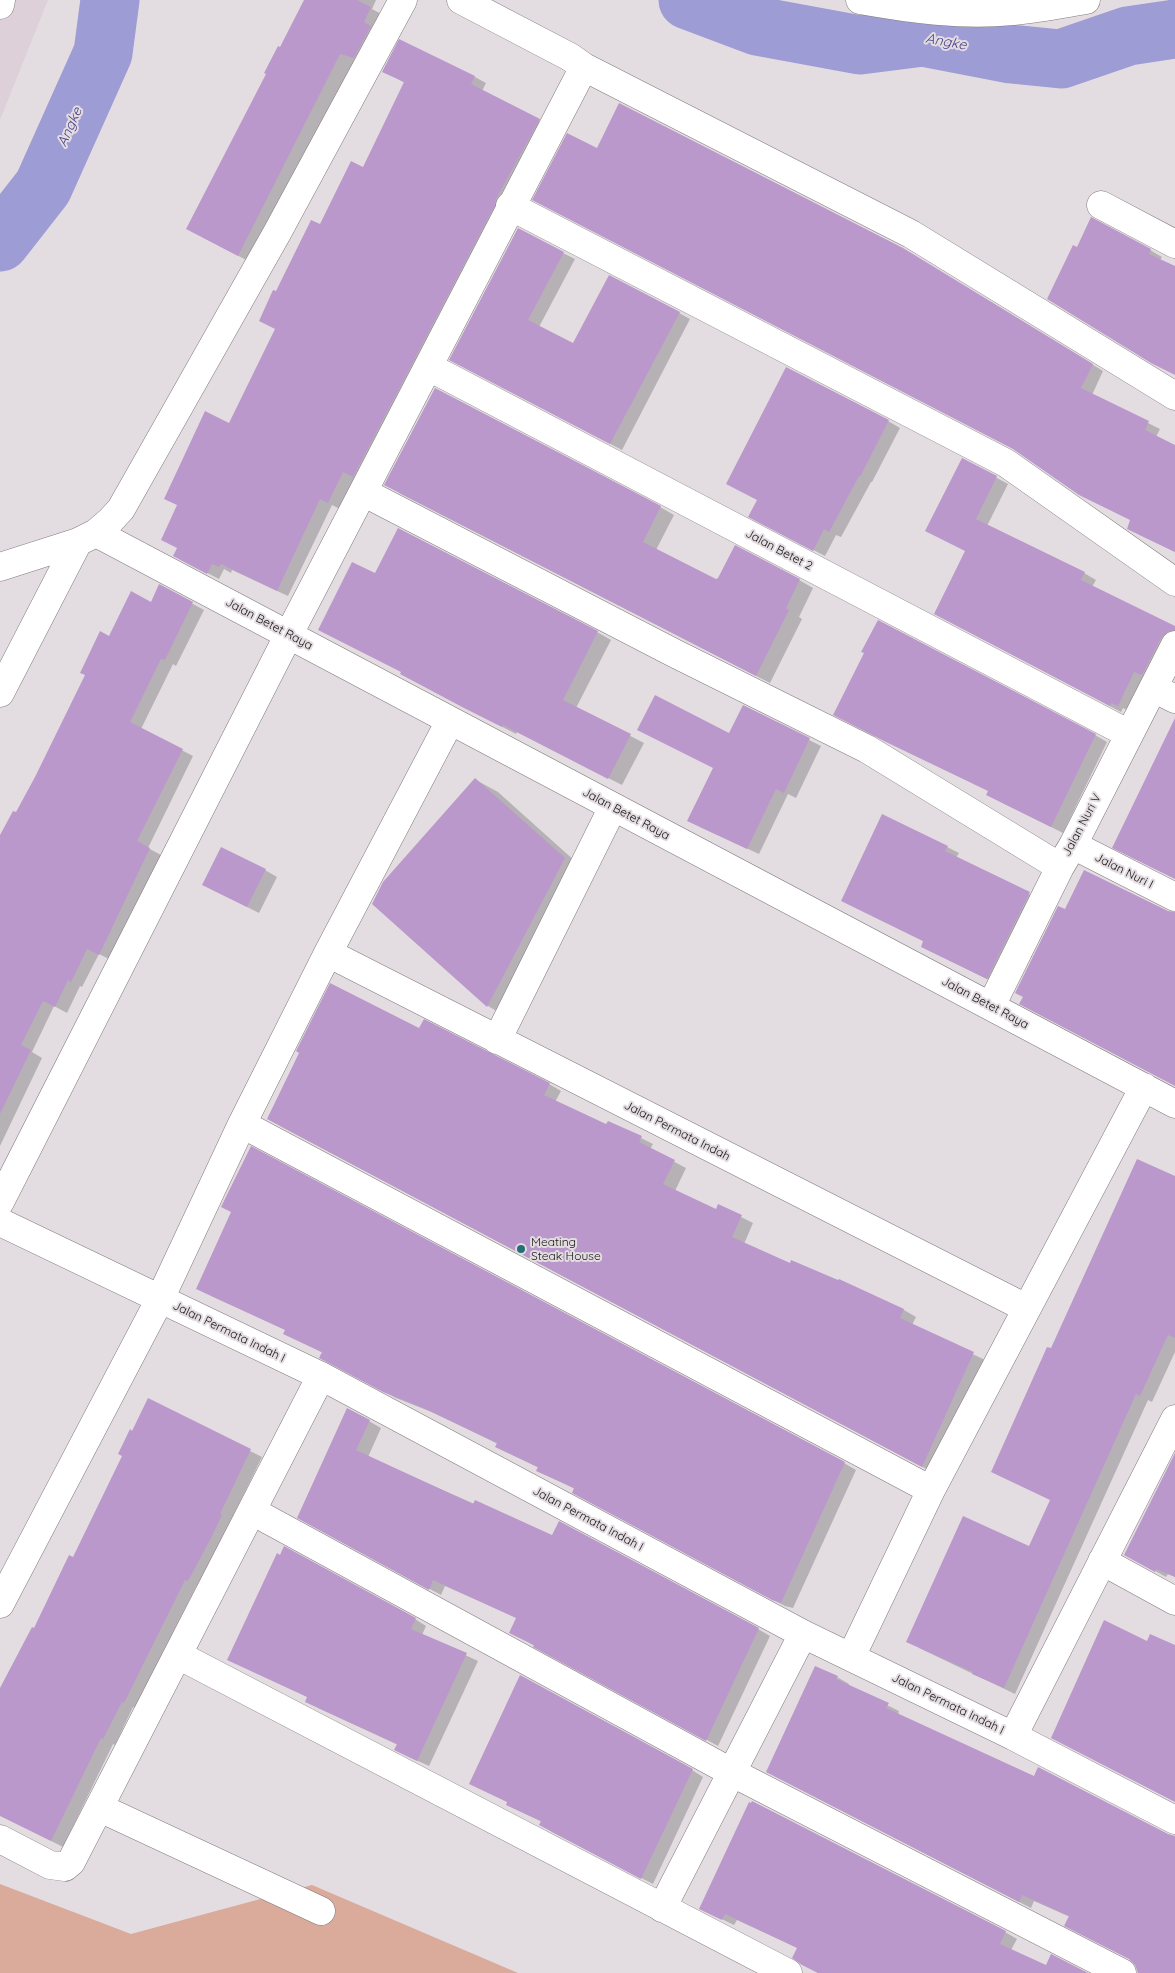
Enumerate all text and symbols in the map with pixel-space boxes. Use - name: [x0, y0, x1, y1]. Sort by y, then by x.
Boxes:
- water label: Angke: [924, 30, 968, 54]
- water label: Angke: [54, 105, 86, 149]
- street label: Jalan Betet 2: [743, 526, 815, 574]
- street label: Jalan Betet Raya: [223, 595, 315, 653]
- street label: Jalan Betet Raya: [580, 785, 672, 843]
- street label: Jalan Nuri V: [1060, 791, 1104, 859]
- street label: Jalan Nuri I: [1092, 850, 1156, 892]
- street label: Jalan Betet Raya: [939, 974, 1031, 1032]
- street label: Jalan Permata Indah: [622, 1098, 732, 1164]
- place label: Meating Steak House: [531, 1235, 601, 1263]
- marker: Meating Steak House: [515, 1243, 527, 1255]
- street label: Jalan Permata Indah I: [170, 1299, 288, 1365]
- street label: Jalan Permata Indah I: [530, 1484, 646, 1554]
- street label: Jalan Permata Indah I: [889, 1671, 1007, 1737]

